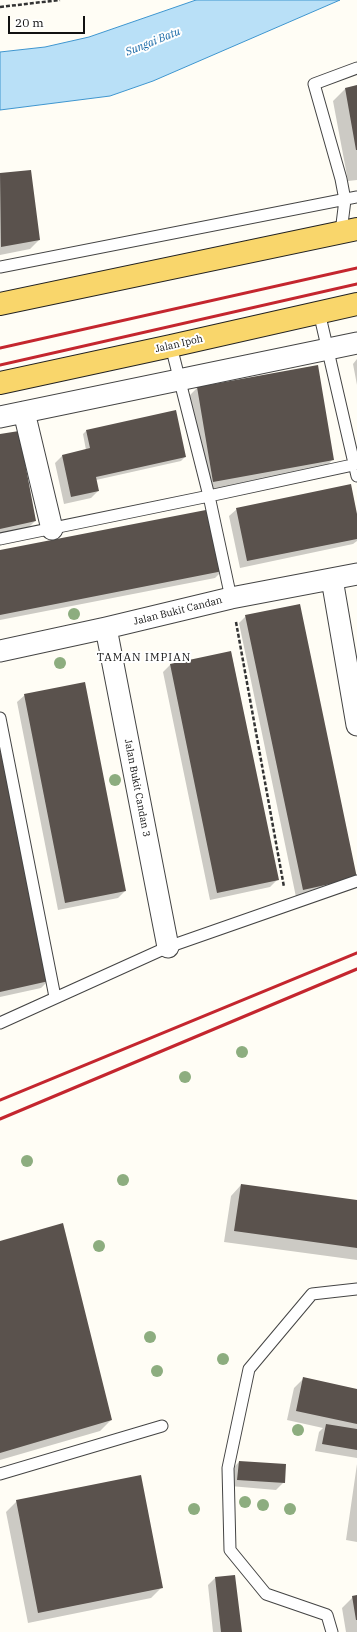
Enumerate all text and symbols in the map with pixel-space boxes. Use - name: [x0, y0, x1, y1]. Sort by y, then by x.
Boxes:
- scale bar: [10, 8, 87, 34]
- text: 20 m: [15, 15, 44, 30]
- water label: Sungai Batu: [124, 25, 182, 59]
- street label: Jalan Ipoh: [154, 333, 204, 355]
- street label: Jalan Bukit Candan: [132, 594, 224, 628]
- district label: TAMAN IMPIAN: [97, 651, 191, 665]
- street label: Jalan Bukit Candan 3: [122, 738, 152, 838]

